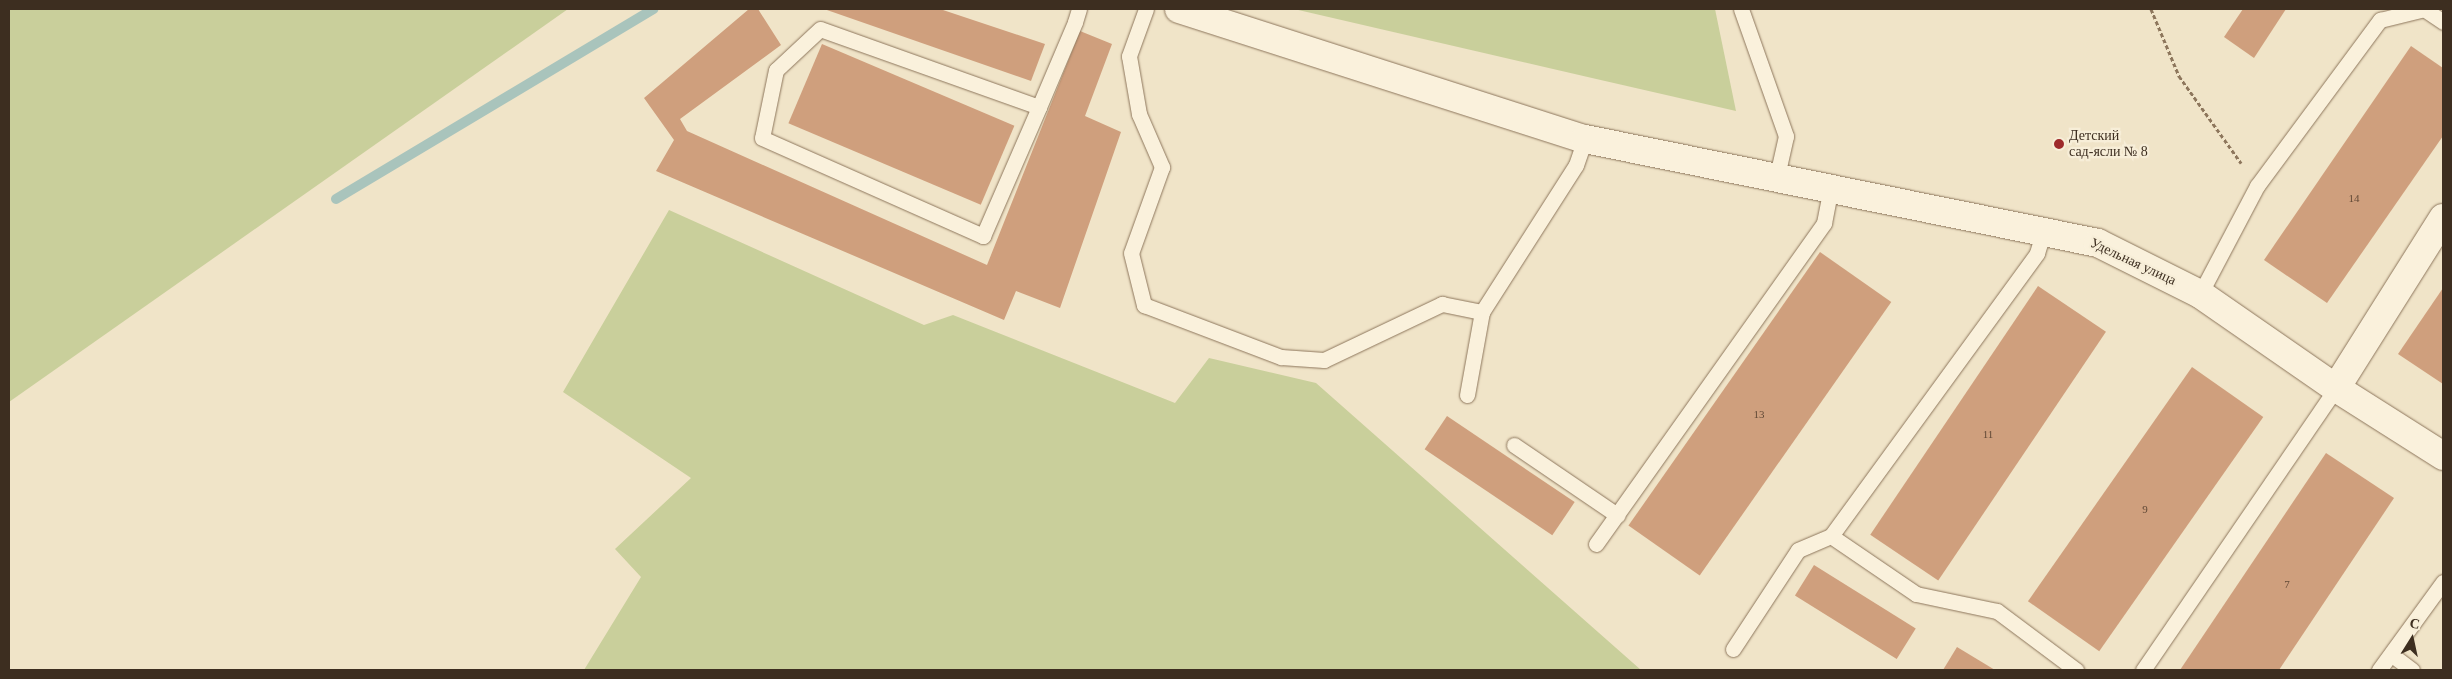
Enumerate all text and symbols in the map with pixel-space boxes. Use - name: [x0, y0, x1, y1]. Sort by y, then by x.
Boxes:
- place label: Детский сад-ясли № 8: [2069, 128, 2148, 160]
- marker: Детский сад-ясли № 8: [2053, 138, 2065, 150]
- house number: 14: [2348, 191, 2360, 205]
- street label: Удельная улица: [2087, 235, 2179, 289]
- house number: 13: [1754, 407, 1765, 421]
- house number: 11: [1983, 427, 1993, 441]
- house number: 9: [2142, 502, 2148, 516]
- house number: 7: [2284, 577, 2290, 591]
- north arrow: [2387, 614, 2437, 664]
- text: С: [2408, 615, 2421, 632]

